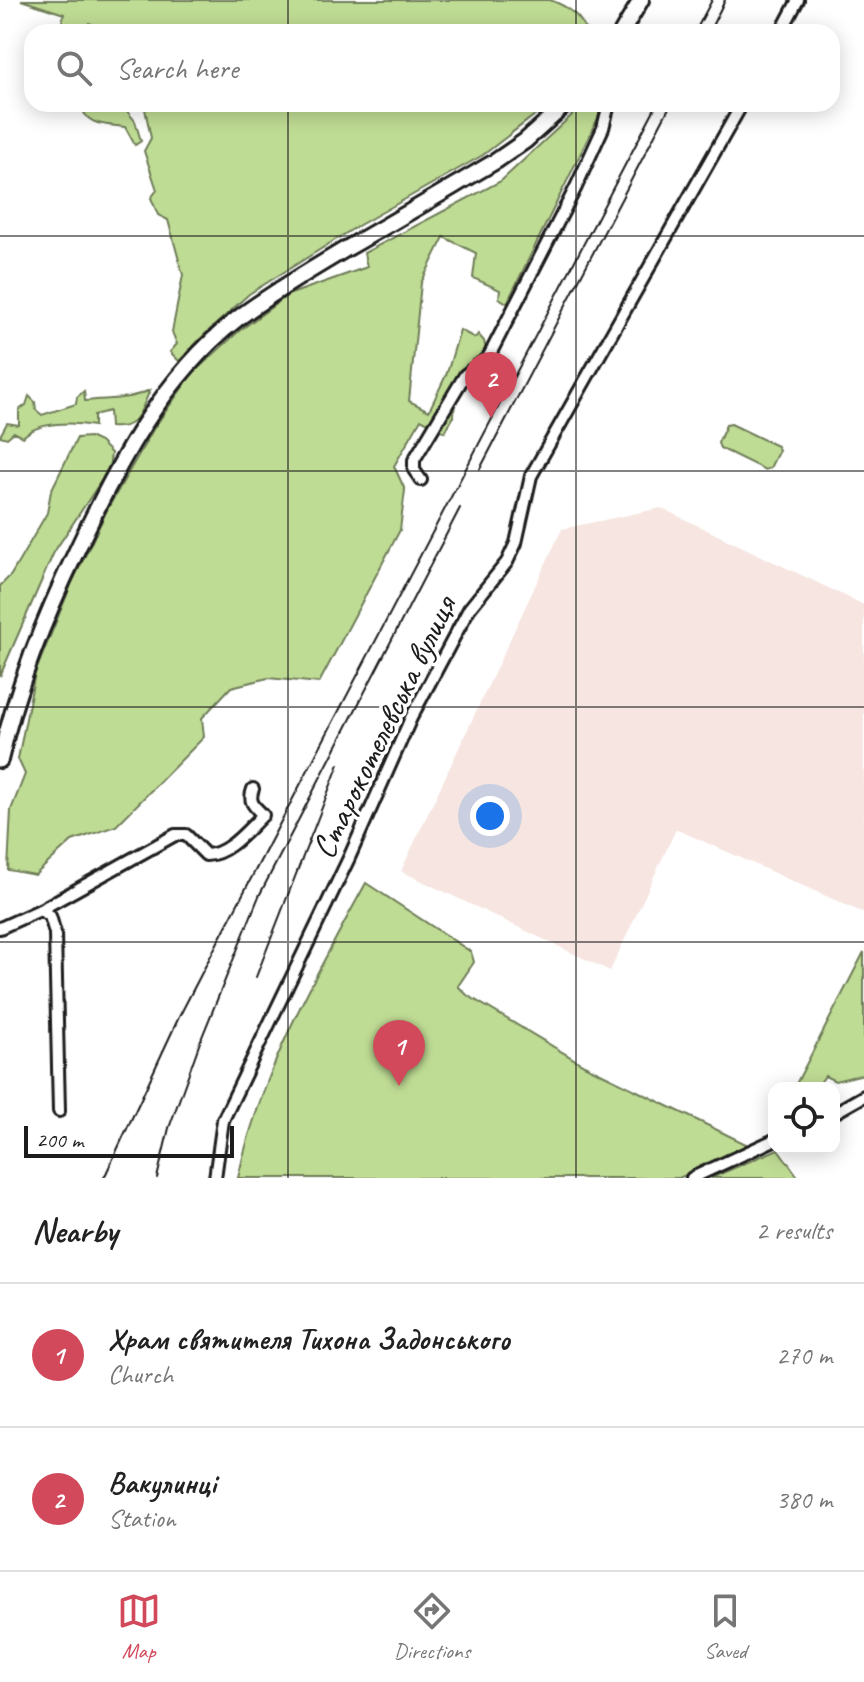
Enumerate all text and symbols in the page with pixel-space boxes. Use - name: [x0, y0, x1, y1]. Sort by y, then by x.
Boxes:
- search box: [24, 24, 840, 112]
- icon: search: [52, 46, 96, 90]
- text: Search here: [116, 49, 238, 87]
- pin: 2: [465, 352, 517, 418]
- street label: Старокотелевська вулиця: [301, 587, 467, 865]
- your location: [470, 796, 510, 836]
- pin: 1: [373, 1020, 425, 1086]
- map controls: [768, 1082, 840, 1154]
- button: locate: [768, 1082, 840, 1154]
- scale bar: [24, 1122, 234, 1158]
- text: 200 m: [36, 1126, 83, 1154]
- text: Nearby: [32, 1209, 118, 1252]
- text: 2 results: [756, 1214, 832, 1247]
- text: Храм святителя Тихона Задонського: [108, 1320, 510, 1358]
- text: 1: [52, 1339, 64, 1372]
- text: 270 m: [776, 1339, 832, 1372]
- text: Church: [108, 1358, 173, 1391]
- text: Вакулинці: [108, 1464, 216, 1502]
- text: 2: [52, 1483, 64, 1516]
- text: 380 m: [776, 1483, 832, 1516]
- text: Station: [108, 1502, 175, 1535]
- tab: Map: [117, 1589, 161, 1665]
- tab: Directions: [394, 1589, 470, 1665]
- tab: Saved: [703, 1589, 747, 1665]

